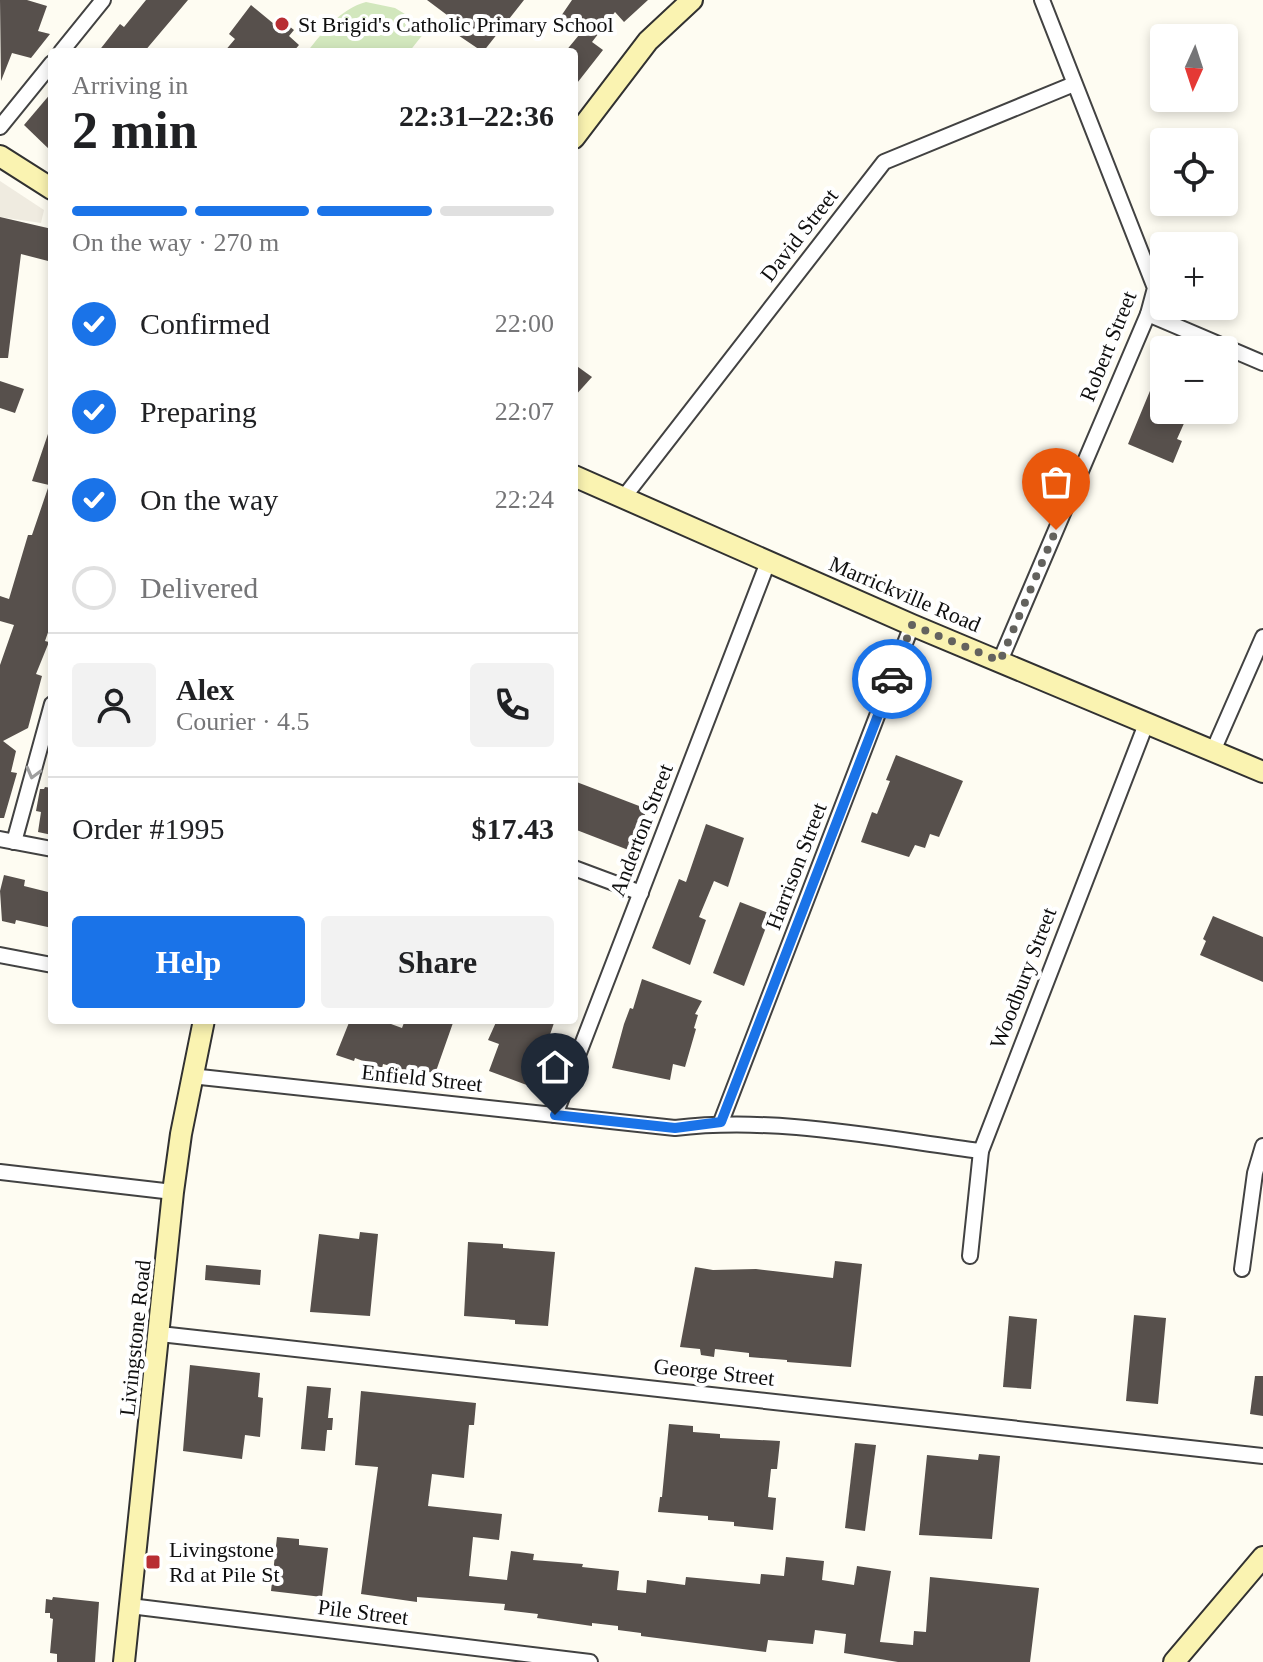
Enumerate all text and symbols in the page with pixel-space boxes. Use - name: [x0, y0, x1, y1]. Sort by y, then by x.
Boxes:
- place label: St Brigid's Catholic Primary School: [298, 12, 614, 37]
- marker: St Brigid's Catholic Primary School: [273, 15, 291, 33]
- north arrow: [1150, 24, 1238, 112]
- map controls: [1150, 24, 1238, 424]
- text: Arriving in: [72, 71, 188, 100]
- text: 22:31–22:36: [399, 99, 554, 132]
- text: 2 min: [72, 102, 198, 159]
- button: locate: [1150, 128, 1238, 216]
- street label: David Street: [755, 184, 843, 286]
- text: On the way · 270 m: [72, 228, 279, 257]
- button: +: [1150, 232, 1238, 320]
- street label: Robert Street: [1075, 287, 1141, 405]
- icon: check: [72, 302, 116, 346]
- text: Confirmed: [140, 307, 270, 340]
- text: 22:00: [495, 309, 554, 338]
- button: −: [1150, 336, 1238, 424]
- icon: check: [72, 390, 116, 434]
- text: Preparing: [140, 395, 257, 428]
- text: 22:07: [495, 397, 554, 426]
- pin: [1022, 448, 1090, 530]
- icon: bag: [1034, 460, 1078, 504]
- icon: check: [72, 478, 116, 522]
- text: On the way: [140, 483, 278, 516]
- text: 22:24: [495, 485, 554, 514]
- street label: Marrickville Road: [826, 551, 984, 637]
- text: Delivered: [140, 571, 258, 604]
- courier: [852, 639, 932, 719]
- icon: car: [870, 657, 914, 701]
- button: person: [72, 663, 156, 747]
- button: phone: [470, 663, 554, 747]
- text: Alex: [176, 673, 234, 706]
- text: Courier · 4.5: [176, 707, 310, 736]
- street label: Anderton Street: [604, 760, 678, 900]
- one-way arrow: [26, 765, 42, 779]
- street label: Harrison Street: [760, 799, 832, 933]
- text: Order #1995: [72, 812, 224, 845]
- text: $17.43: [472, 812, 554, 845]
- street label: Woodbury Street: [985, 904, 1061, 1052]
- button: Help: [72, 916, 305, 1008]
- button: Share: [321, 916, 554, 1008]
- pin: [521, 1033, 589, 1115]
- icon: home: [533, 1045, 577, 1089]
- street label: Enfield Street: [360, 1059, 484, 1097]
- street label: Livingstone Road: [114, 1259, 156, 1417]
- street label: George Street: [652, 1353, 776, 1391]
- place label: Livingstone Rd at Pile St: [169, 1537, 280, 1587]
- marker: Livingstone Rd at Pile St: [144, 1553, 162, 1571]
- street label: Pile Street: [316, 1594, 410, 1630]

